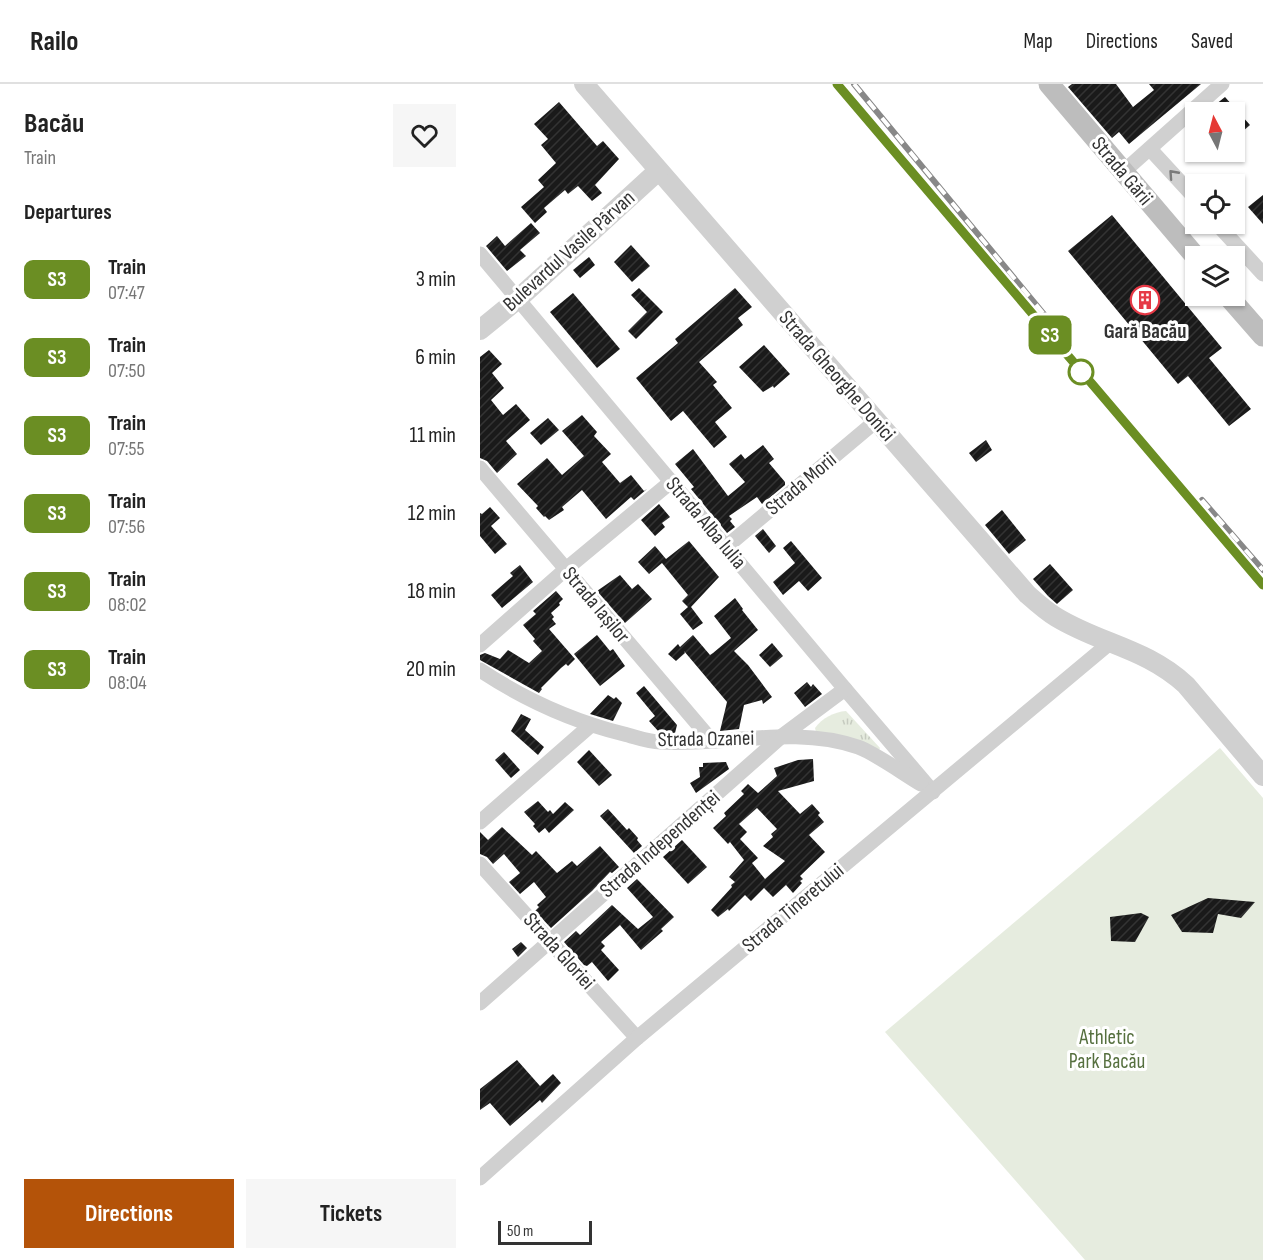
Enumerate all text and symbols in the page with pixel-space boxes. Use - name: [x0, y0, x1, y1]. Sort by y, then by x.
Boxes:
- text: Railo: [30, 25, 78, 58]
- text: Map: [1023, 29, 1053, 54]
- text: Directions: [1086, 29, 1158, 54]
- text: Saved: [1191, 29, 1233, 54]
- north arrow: [1185, 102, 1245, 162]
- map controls: [1185, 102, 1245, 306]
- button: heart: [393, 104, 456, 167]
- text: Bacău: [24, 107, 84, 140]
- street label: Strada Gării: [1086, 132, 1158, 210]
- text: Train: [24, 146, 56, 170]
- one-way arrow: [1169, 170, 1180, 181]
- button: locate: [1185, 174, 1245, 234]
- street label: Bulevardul Vasile Pârvan: [498, 185, 640, 317]
- text: Departures: [24, 199, 112, 226]
- button: layers: [1185, 246, 1245, 306]
- text: Train: [108, 254, 146, 281]
- text: 3 min: [416, 266, 456, 293]
- text: S3: [48, 267, 66, 292]
- text: 07:47: [108, 281, 145, 305]
- building icon: Gară Bacău: [1129, 284, 1161, 316]
- street label: Strada Gheorghe Donici: [773, 306, 901, 446]
- line badge: S3: [1023, 316, 1077, 354]
- place label: Gară Bacău: [1104, 319, 1186, 344]
- text: S3: [1041, 323, 1059, 348]
- text: Train: [108, 332, 146, 359]
- text: 6 min: [415, 344, 456, 371]
- text: S3: [48, 345, 66, 370]
- text: 07:50: [108, 359, 145, 383]
- unlabelled marker: [1068, 359, 1094, 385]
- text: Train: [108, 410, 146, 437]
- text: 11 min: [409, 422, 456, 449]
- text: S3: [48, 423, 66, 448]
- text: 07:55: [108, 437, 145, 461]
- street label: Strada Morii: [761, 447, 841, 521]
- street label: Strada Alba Iulia: [660, 472, 752, 574]
- text: Train: [108, 488, 146, 515]
- text: 12 min: [408, 500, 456, 527]
- text: S3: [48, 501, 66, 526]
- text: 07:56: [108, 515, 145, 539]
- street label: Strada Iașilor: [557, 562, 635, 648]
- text: Train: [108, 566, 146, 593]
- text: 18 min: [408, 578, 456, 605]
- text: S3: [48, 579, 66, 604]
- text: 08:02: [108, 593, 147, 617]
- text: Train: [108, 644, 146, 671]
- text: 20 min: [406, 656, 456, 683]
- text: S3: [48, 657, 66, 682]
- text: 08:04: [108, 671, 147, 695]
- street label: Strada Ozanei: [657, 726, 755, 752]
- street label: Strada Independenței: [595, 785, 725, 903]
- street label: Strada Tineretului: [737, 858, 849, 958]
- street label: Strada Gloriei: [518, 907, 600, 995]
- park label: Athletic Park Bacău: [1069, 1025, 1145, 1074]
- button: Directions: [24, 1179, 234, 1248]
- button: Tickets: [246, 1179, 456, 1248]
- scale bar: [498, 1218, 592, 1246]
- text: 50 m: [507, 1222, 533, 1241]

